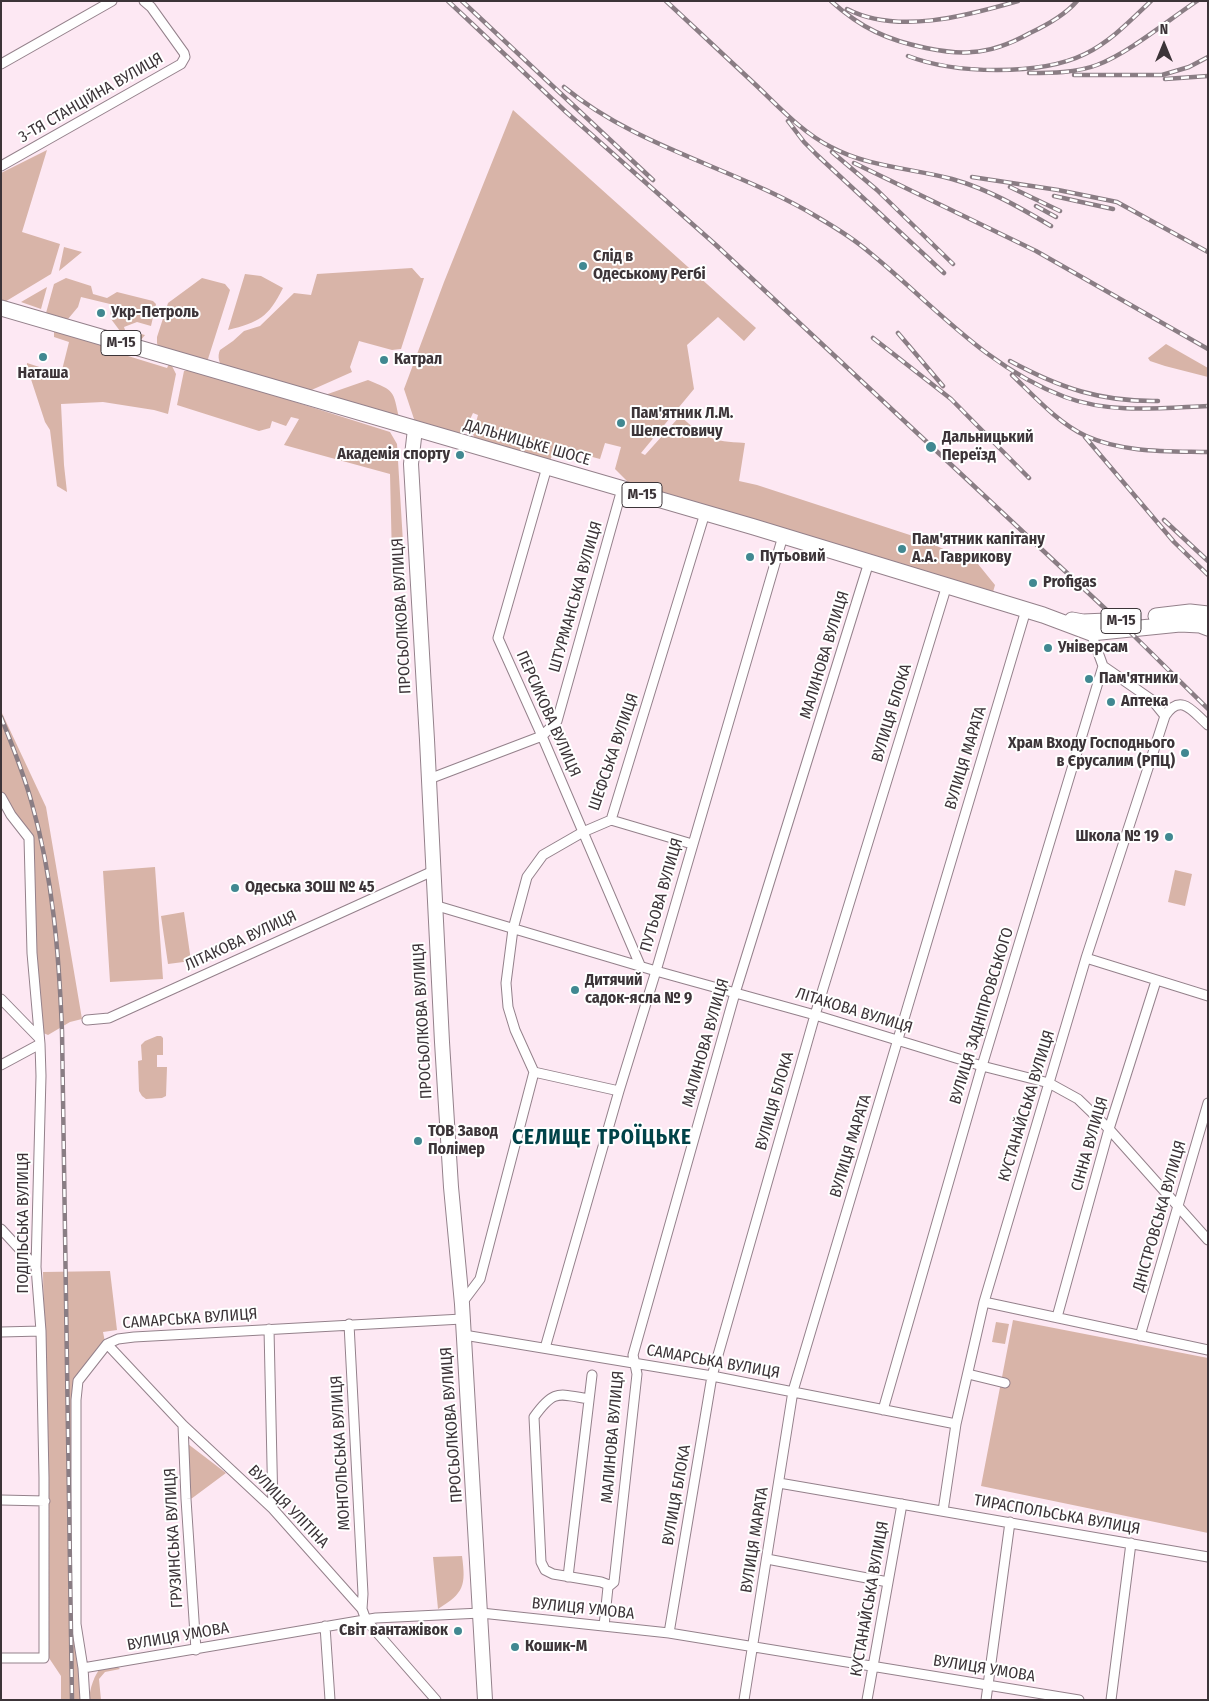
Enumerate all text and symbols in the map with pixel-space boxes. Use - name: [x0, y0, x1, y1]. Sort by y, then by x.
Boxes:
- north arrow: [1139, 20, 1189, 70]
- text: N: [1160, 21, 1168, 38]
- street label: 3-ТЯ СТАНЦІЙНА ВУЛИЦЯ: [15, 49, 167, 147]
- place label: Слід в Одеському Регбі: [593, 247, 706, 285]
- marker: Слід в Одеському Регбі: [577, 260, 589, 272]
- place label: Укр-Петроль: [111, 303, 199, 323]
- marker: Укр-Петроль: [95, 307, 107, 319]
- road number: М-15: [101, 330, 141, 356]
- place label: Катрал: [394, 350, 442, 370]
- marker: Наташа: [37, 351, 49, 363]
- marker: Катрал: [378, 354, 390, 366]
- place label: Наташа: [18, 364, 68, 384]
- place label: Пам'ятник Л.М. Шелестовичу: [631, 404, 733, 442]
- street label: ДАЛЬНИЦЬКЕ ШОСЕ: [461, 416, 593, 470]
- marker: Пам'ятник Л.М. Шелестовичу: [615, 417, 627, 429]
- place label: Дальницький Переїзд: [942, 428, 1034, 466]
- marker: Дальницький Переїзд: [924, 440, 938, 454]
- place label: Академія спорту: [337, 445, 450, 465]
- marker: Академія спорту: [454, 449, 466, 461]
- road number: М-15: [622, 482, 662, 508]
- street label: ШТУРМАНСЬКА ВУЛИЦЯ: [545, 519, 607, 675]
- place label: Пам'ятник капітану А.А. Гаврикову: [912, 530, 1045, 568]
- street label: ПРОСЬОЛКОВА ВУЛИЦЯ: [388, 538, 416, 694]
- marker: Пам'ятник капітану А.А. Гаврикову: [896, 543, 908, 555]
- place label: Путьовий: [760, 547, 825, 567]
- marker: Путьовий: [744, 551, 756, 563]
- place label: Profigas: [1043, 573, 1097, 593]
- marker: Profigas: [1027, 577, 1039, 589]
- street label: МАЛИНОВА ВУЛИЦЯ: [796, 589, 854, 721]
- road number: М-15: [1101, 608, 1141, 634]
- place label: Універсам: [1058, 638, 1128, 658]
- marker: Універсам: [1042, 642, 1054, 654]
- street label: ПЕРСИКОВА ВУЛИЦЯ: [512, 648, 584, 780]
- street label: ВУЛИЦЯ БЛОКА: [868, 662, 916, 764]
- place label: Пам'ятники: [1099, 669, 1178, 689]
- marker: Пам'ятники: [1083, 673, 1095, 685]
- street label: ШЕФСЬКА ВУЛИЦЯ: [585, 691, 643, 813]
- place label: Аптека: [1121, 692, 1168, 712]
- marker: Аптека: [1105, 696, 1117, 708]
- street label: ВУЛИЦЯ МАРАТА: [941, 704, 991, 812]
- place label: Храм Входу Господнього в Єрусалим (РПЦ): [1008, 734, 1175, 772]
- marker: Храм Входу Господнього в Єрусалим (РПЦ): [1179, 747, 1191, 759]
- place label: Школа № 19: [1075, 827, 1159, 847]
- marker: Школа № 19: [1163, 831, 1175, 843]
- street label: ПУТЬОВА ВУЛИЦЯ: [637, 836, 687, 954]
- place label: Одеська ЗОШ № 45: [245, 878, 375, 898]
- marker: Одеська ЗОШ № 45: [229, 882, 241, 894]
- street label: ЛІТАКОВА ВУЛИЦЯ: [182, 907, 300, 975]
- street label: ВУЛИЦЯ ЗАДНІПРОВСЬКОГО: [946, 925, 1018, 1107]
- street label: ПРОСЬОЛКОВА ВУЛИЦЯ: [409, 943, 437, 1099]
- place label: Дитячий садок-ясла № 9: [585, 971, 692, 1009]
- street label: МАЛИНОВА ВУЛИЦЯ: [678, 977, 734, 1109]
- marker: Дитячий садок-ясла № 9: [569, 984, 581, 996]
- street label: ЛІТАКОВА ВУЛИЦЯ: [793, 984, 915, 1038]
- street label: КУСТАНАЙСЬКА ВУЛИЦЯ: [995, 1028, 1059, 1184]
- street label: ВУЛИЦЯ БЛОКА: [752, 1049, 798, 1153]
- street label: ВУЛИЦЯ МАРАТА: [826, 1092, 876, 1200]
- street label: СІННА ВУЛИЦЯ: [1067, 1095, 1113, 1193]
- place label: ТОВ Завод Полімер: [428, 1122, 498, 1160]
- district label: СЕЛИЩЕ ТРОЇЦЬКЕ: [510, 1125, 694, 1151]
- marker: ТОВ Завод Полімер: [412, 1135, 424, 1147]
- street label: ДНІСТРОВСЬКА ВУЛИЦЯ: [1129, 1138, 1191, 1294]
- street label: ПОДІЛЬСЬКА ВУЛИЦЯ: [14, 1153, 34, 1293]
- street label: САМАРСЬКА ВУЛИЦЯ: [122, 1305, 258, 1333]
- street label: САМАРСЬКА ВУЛИЦЯ: [645, 1341, 781, 1383]
- street label: ПРОСЬОЛКОВА ВУЛИЦЯ: [437, 1346, 467, 1504]
- street label: МАЛИНОВА ВУЛИЦЯ: [598, 1370, 628, 1504]
- street label: МОНГОЛЬСЬКА ВУЛИЦЯ: [327, 1375, 355, 1531]
- street label: ВУЛИЦЯ БЛОКА: [659, 1443, 695, 1547]
- street label: ВУЛИЦЯ УЛІТІНА: [244, 1462, 332, 1552]
- street label: ГРУЗИНСЬКА ВУЛИЦЯ: [161, 1467, 187, 1609]
- street label: ВУЛИЦЯ МАРАТА: [737, 1486, 773, 1594]
- street label: ТИРАСПОЛЬСЬКА ВУЛИЦЯ: [972, 1491, 1142, 1539]
- street label: КУСТАНАЙСЬКА ВУЛИЦЯ: [847, 1520, 893, 1678]
- street label: ВУЛИЦЯ УМОВА: [531, 1594, 635, 1624]
- street label: ВУЛИЦЯ УМОВА: [126, 1619, 230, 1655]
- place label: Світ вантажівок: [339, 1621, 448, 1641]
- marker: Світ вантажівок: [452, 1625, 464, 1637]
- place label: Кошик-М: [525, 1637, 587, 1657]
- marker: Кошик-М: [509, 1641, 521, 1653]
- street label: ВУЛИЦЯ УМОВА: [932, 1651, 1036, 1687]

